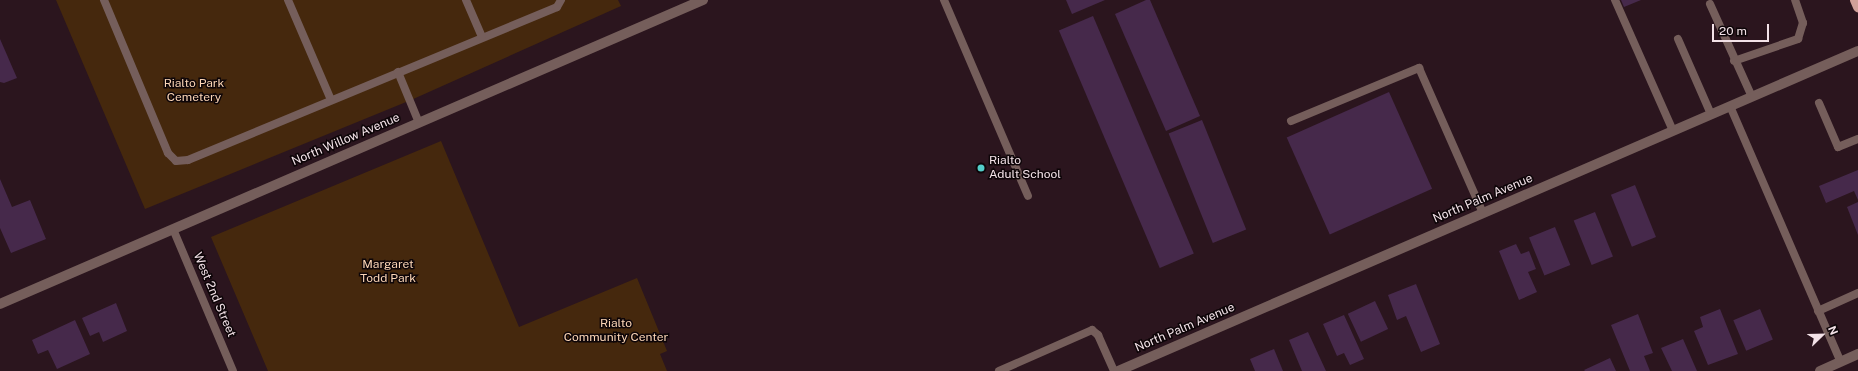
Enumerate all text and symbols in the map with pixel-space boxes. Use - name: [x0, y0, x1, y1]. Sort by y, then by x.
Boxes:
- scale bar: [1714, 16, 1771, 42]
- text: 20 m: [1719, 24, 1747, 38]
- park label: Rialto Park Cemetery: [164, 77, 224, 105]
- street label: North Willow Avenue: [290, 111, 402, 169]
- place label: Rialto Adult School: [989, 154, 1061, 182]
- marker: Rialto Adult School: [976, 163, 986, 173]
- street label: North Palm Avenue: [1431, 171, 1535, 227]
- street label: West 2nd Street: [190, 251, 238, 339]
- park label: Margaret Todd Park: [360, 258, 416, 286]
- street label: North Palm Avenue: [1133, 300, 1237, 356]
- north arrow: [1802, 315, 1842, 355]
- park label: Rialto Community Center: [564, 317, 668, 345]
- text: N: [1826, 324, 1840, 337]

